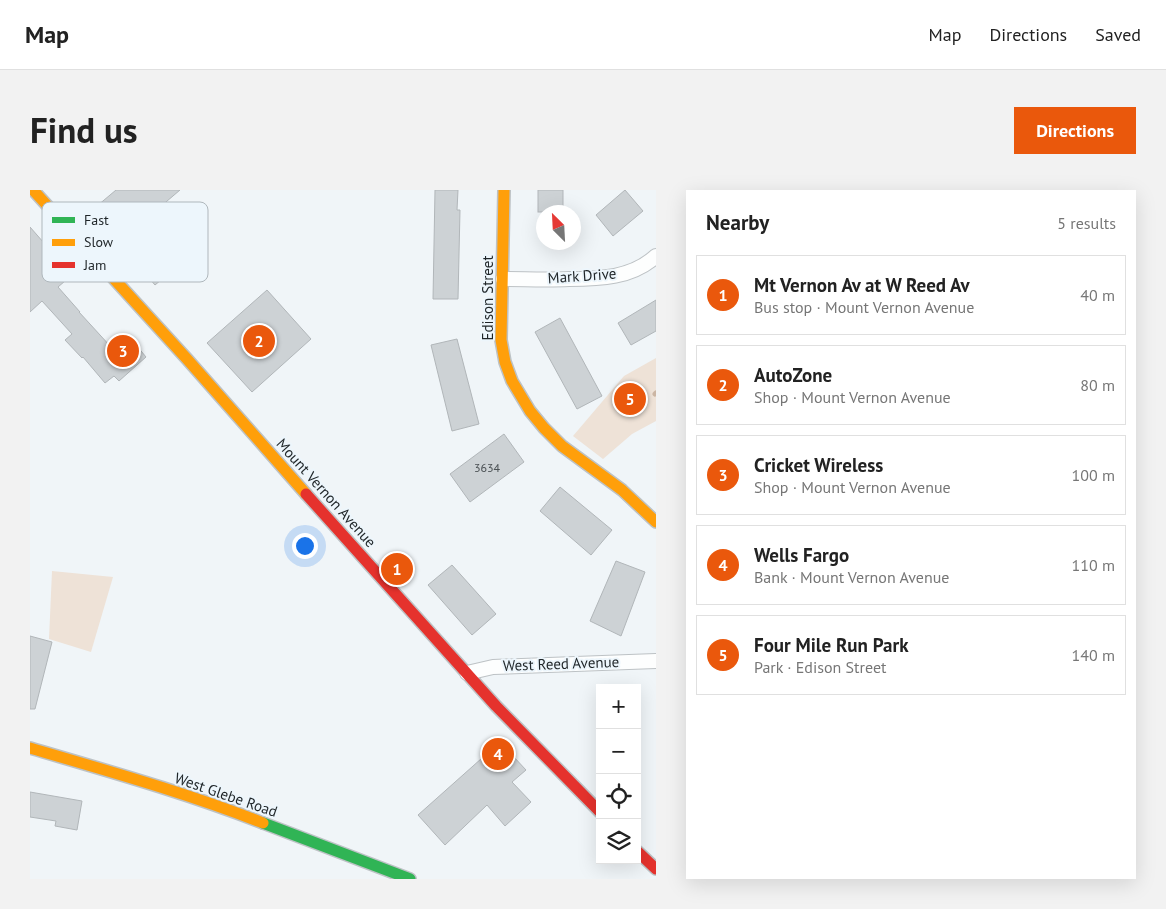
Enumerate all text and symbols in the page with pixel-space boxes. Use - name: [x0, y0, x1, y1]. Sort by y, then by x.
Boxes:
- text: Map: [25, 19, 69, 50]
- text: Map: [929, 23, 961, 46]
- text: Directions: [989, 23, 1067, 46]
- text: Saved: [1095, 23, 1141, 46]
- text: Find us: [30, 107, 138, 153]
- button: Directions: [1014, 107, 1136, 154]
- legend: [42, 202, 208, 282]
- north arrow: [536, 205, 581, 250]
- text: Nearby: [706, 209, 769, 236]
- text: Fast: [84, 211, 109, 229]
- text: 5 results: [1057, 213, 1116, 233]
- text: Slow: [84, 233, 114, 251]
- street label: Edison Street: [478, 255, 497, 341]
- text: Jam: [83, 256, 106, 274]
- street label: Mark Drive: [547, 264, 617, 287]
- text: Mt Vernon Av at W Reed Av: [754, 273, 970, 297]
- text: 1: [718, 285, 728, 305]
- text: 40 m: [1080, 285, 1115, 305]
- text: Bus stop · Mount Vernon Avenue: [754, 297, 974, 317]
- pin: 2: [243, 322, 275, 360]
- pin: 3: [107, 332, 139, 370]
- text: AutoZone: [754, 363, 832, 387]
- text: 2: [718, 375, 728, 395]
- text: 80 m: [1080, 375, 1115, 395]
- pin: 5: [614, 380, 646, 418]
- text: Shop · Mount Vernon Avenue: [754, 387, 951, 407]
- street label: Mount Vernon Avenue: [272, 434, 380, 551]
- text: Cricket Wireless: [754, 453, 883, 477]
- house number: 3634: [474, 460, 501, 475]
- text: 3: [718, 465, 728, 485]
- text: 100 m: [1072, 465, 1115, 485]
- text: Shop · Mount Vernon Avenue: [754, 477, 951, 497]
- your location: [292, 533, 318, 559]
- text: Wells Fargo: [754, 543, 849, 567]
- pin: 1: [381, 550, 413, 588]
- text: 4: [718, 555, 728, 575]
- text: 110 m: [1072, 555, 1115, 575]
- text: Bank · Mount Vernon Avenue: [754, 567, 949, 587]
- text: Four Mile Run Park: [754, 633, 908, 657]
- text: 5: [718, 645, 728, 665]
- text: 140 m: [1072, 645, 1115, 665]
- street label: West Reed Avenue: [502, 652, 620, 675]
- text: Park · Edison Street: [754, 657, 886, 677]
- map controls: [596, 684, 641, 864]
- button: +: [596, 684, 641, 729]
- button: −: [596, 729, 641, 774]
- pin: 4: [482, 735, 514, 773]
- street label: West Glebe Road: [172, 768, 280, 821]
- button: locate: [596, 774, 641, 819]
- button: layers: [596, 819, 641, 864]

